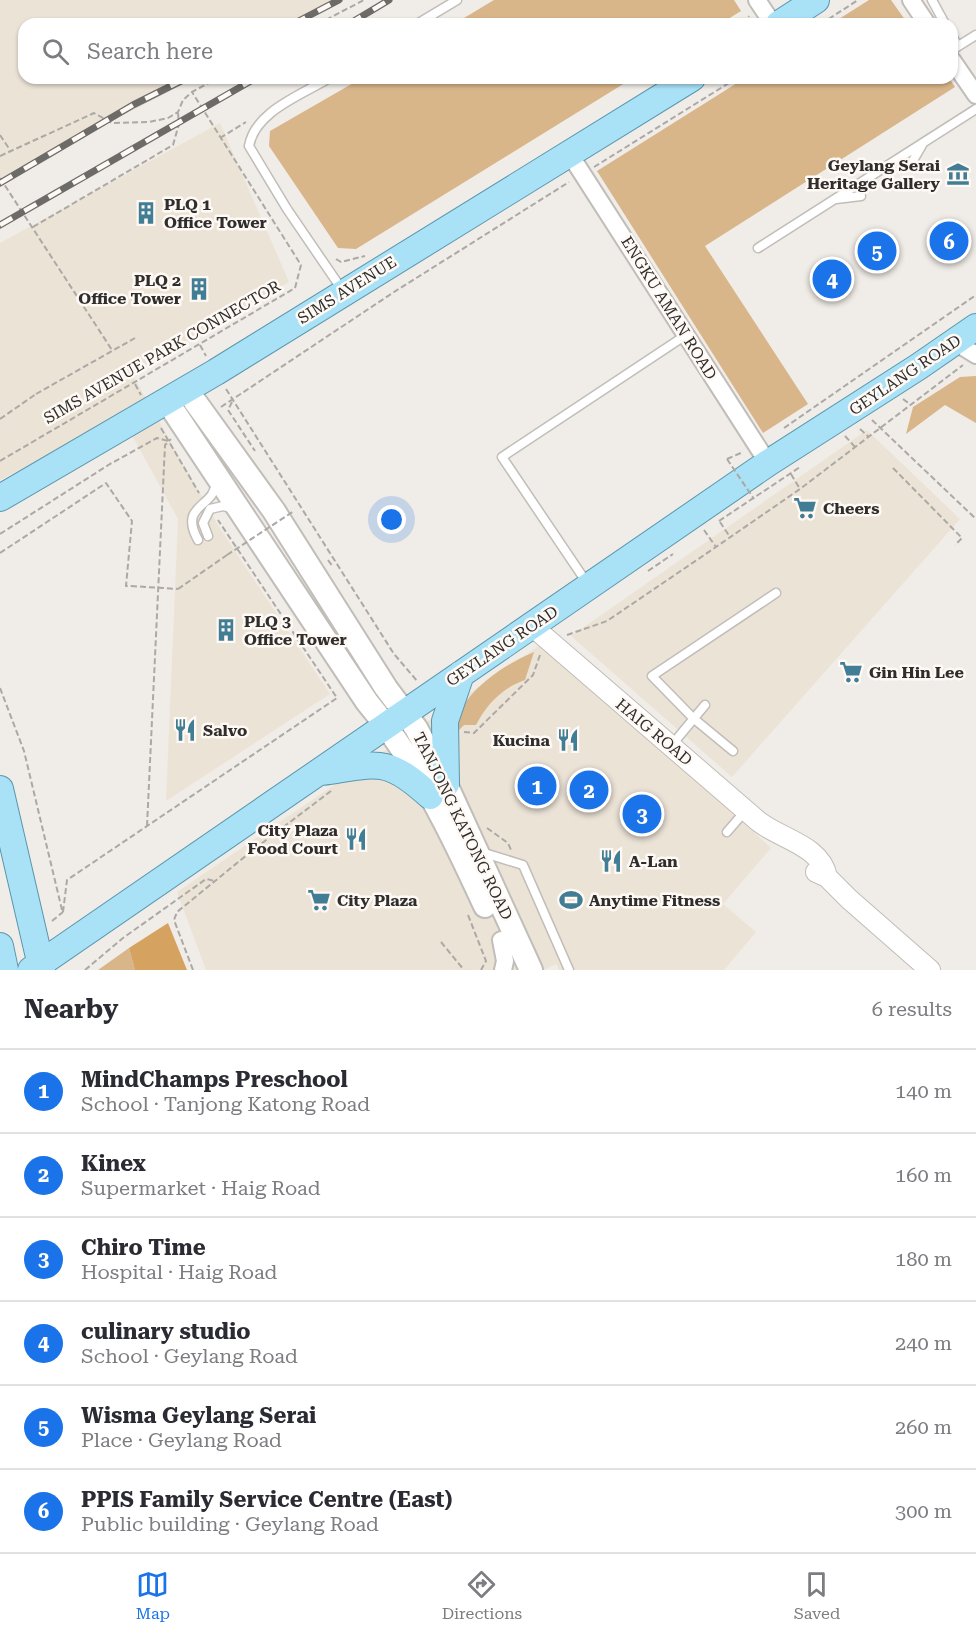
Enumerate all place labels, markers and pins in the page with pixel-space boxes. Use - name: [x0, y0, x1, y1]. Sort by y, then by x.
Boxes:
- place label: Geylang Serai Heritage Gallery: [807, 156, 941, 193]
- museum icon: Geylang Serai Heritage Gallery: [945, 161, 971, 187]
- place label: PLQ 1 Office Tower: [164, 195, 267, 232]
- building icon: PLQ 1 Office Tower: [133, 200, 159, 226]
- pin: 6: [930, 218, 968, 264]
- pin: 5: [858, 228, 896, 274]
- pin: 4: [812, 256, 852, 302]
- place label: PLQ 2 Office Tower: [78, 271, 181, 308]
- building icon: PLQ 2 Office Tower: [186, 276, 212, 302]
- supermarket icon: Cheers: [792, 495, 818, 521]
- place label: Cheers: [823, 499, 879, 518]
- place label: PLQ 3 Office Tower: [244, 612, 347, 649]
- building icon: PLQ 3 Office Tower: [213, 617, 239, 643]
- supermarket icon: Gin Hin Lee: [838, 659, 864, 685]
- place label: Gin Hin Lee: [869, 663, 964, 682]
- restaurant icon: Salvo: [172, 717, 198, 743]
- place label: Salvo: [203, 721, 247, 740]
- restaurant icon: Kucina: [555, 727, 581, 753]
- place label: Kucina: [493, 731, 551, 750]
- pin: 1: [518, 764, 556, 808]
- pin: 2: [570, 768, 608, 812]
- pin: 3: [622, 792, 662, 836]
- place label: City Plaza Food Court: [247, 821, 339, 858]
- restaurant icon: City Plaza Food Court: [343, 826, 369, 852]
- restaurant icon: A-Lan: [598, 848, 624, 874]
- place label: A-Lan: [629, 852, 678, 871]
- supermarket icon: City Plaza: [306, 887, 332, 913]
- sports icon: Anytime Fitness: [558, 887, 584, 913]
- place label: City Plaza: [337, 891, 418, 910]
- place label: Anytime Fitness: [589, 891, 720, 910]

